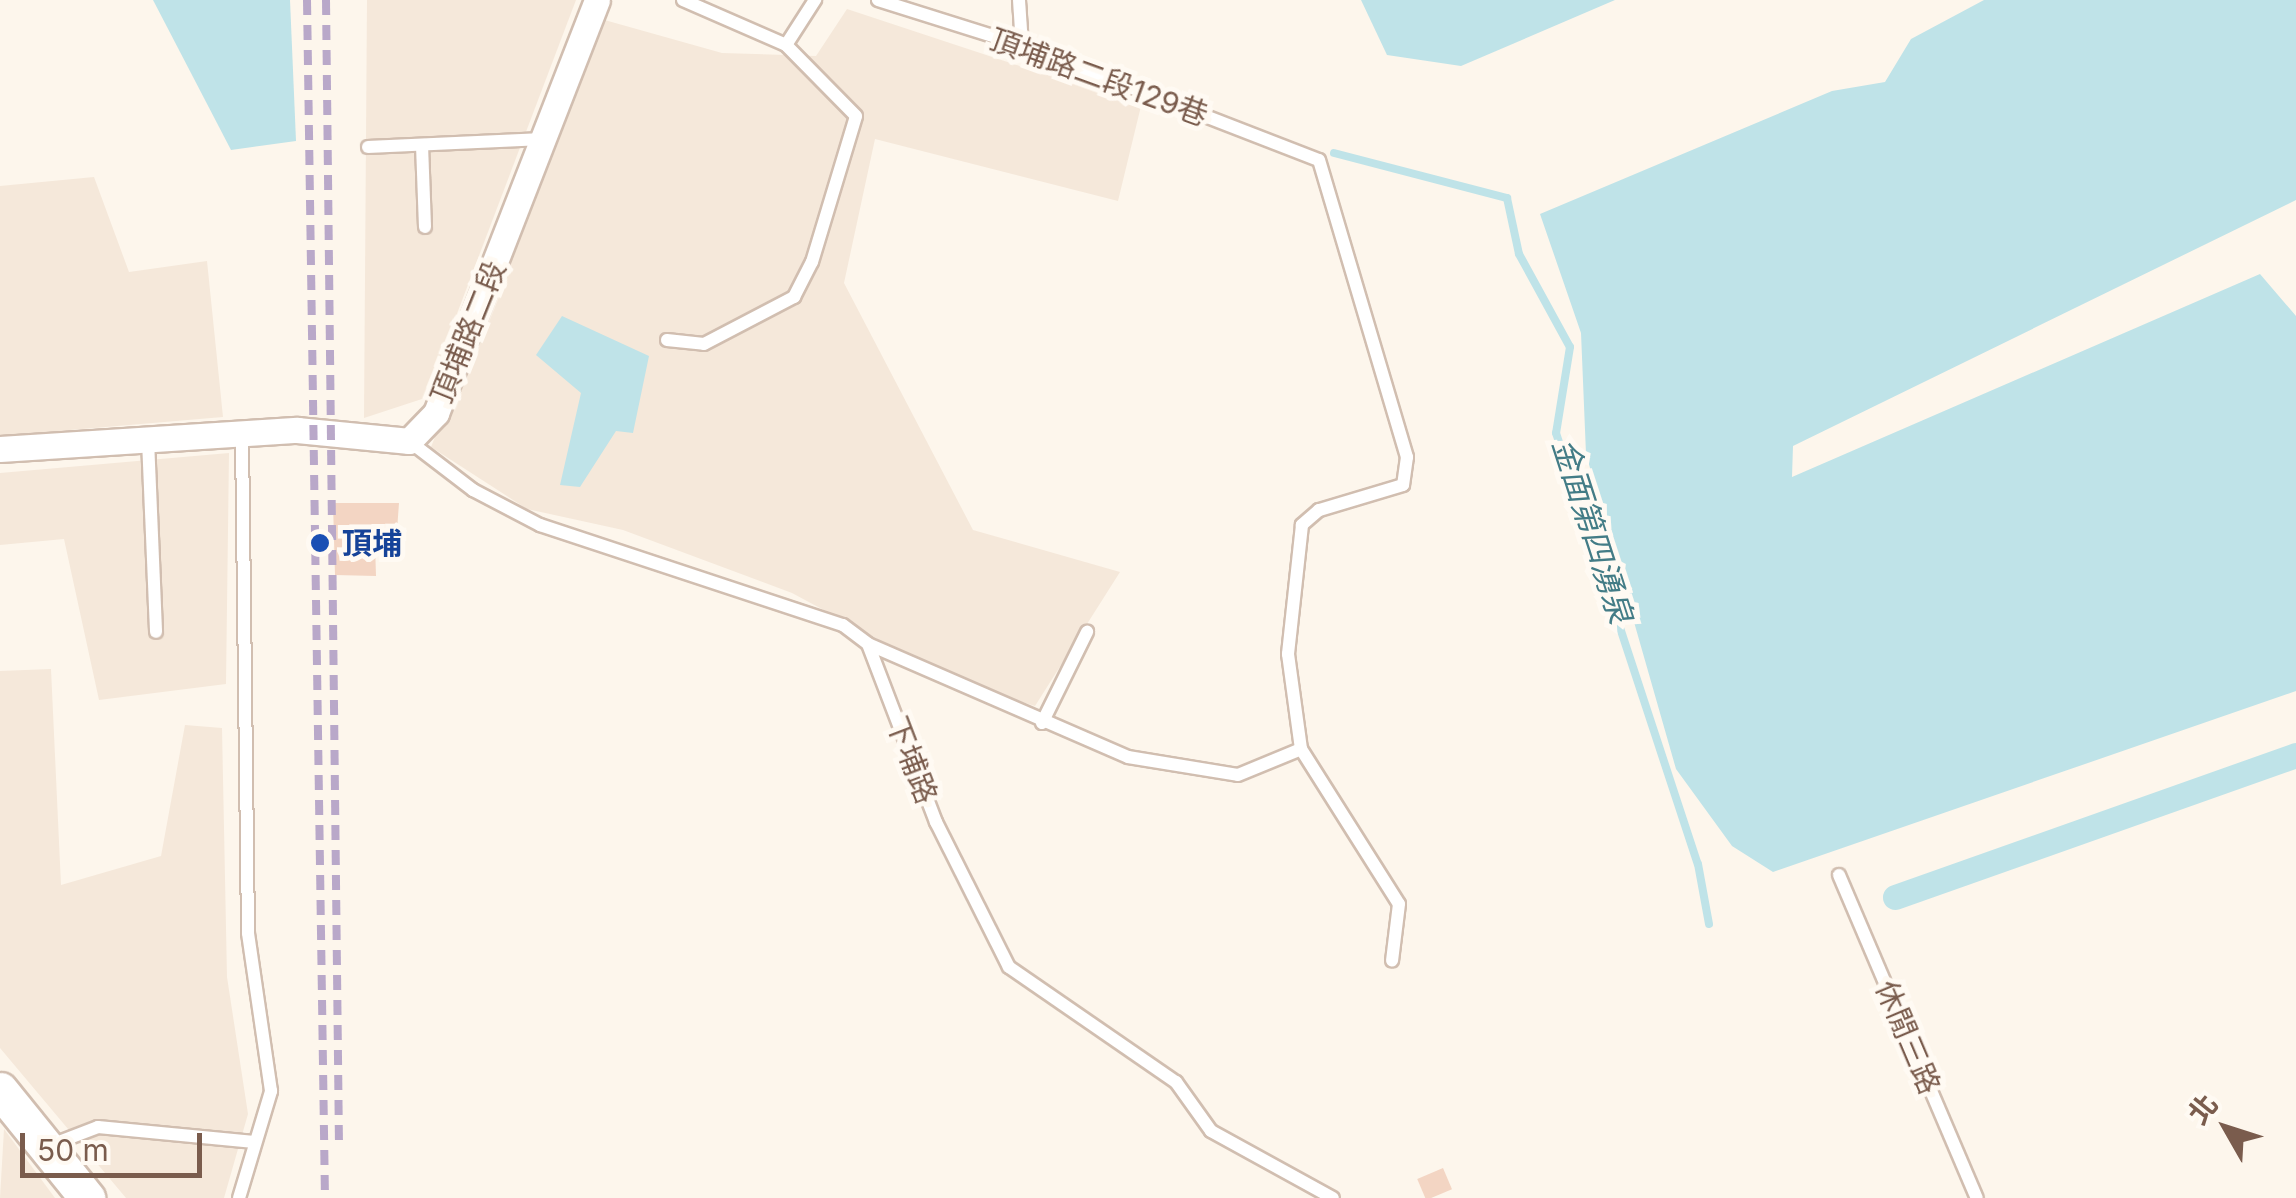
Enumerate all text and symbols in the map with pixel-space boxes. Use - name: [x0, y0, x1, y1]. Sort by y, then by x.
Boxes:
- street label: 頂埔路二段129巷: [985, 21, 1213, 133]
- street label: 頂埔路二段: [423, 256, 513, 408]
- water label: 金面第四湧泉: [1544, 434, 1640, 628]
- place label: 頂埔: [342, 525, 402, 561]
- marker: 頂埔: [307, 530, 333, 556]
- street label: 下埔路: [879, 712, 945, 808]
- street label: 休閒三路: [1868, 975, 1948, 1099]
- north arrow: [2176, 1078, 2276, 1178]
- text: 北: [2181, 1088, 2225, 1131]
- scale bar: [25, 1113, 208, 1175]
- text: 50 m: [37, 1132, 109, 1168]

